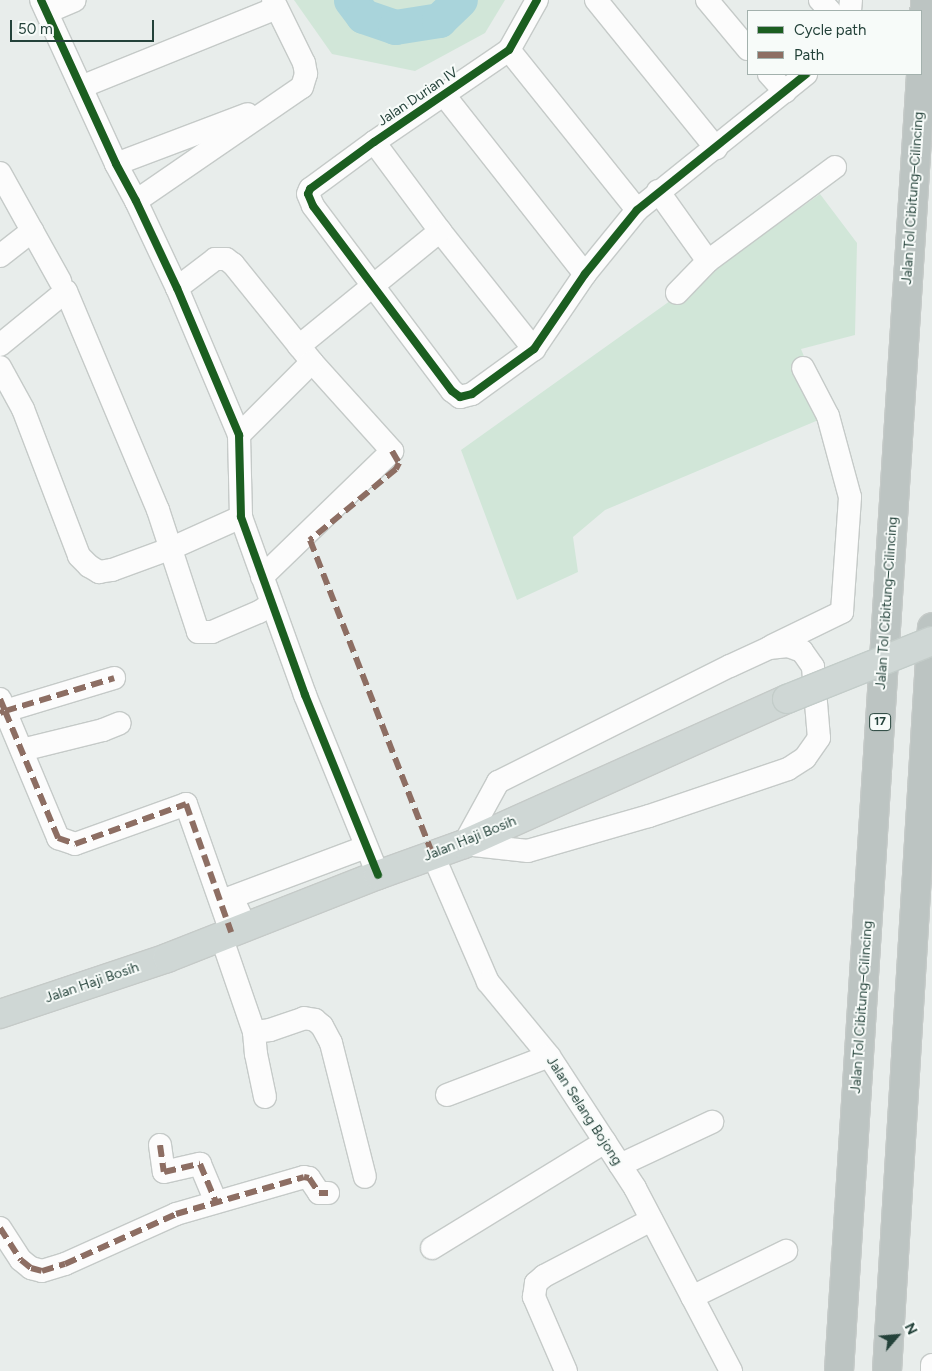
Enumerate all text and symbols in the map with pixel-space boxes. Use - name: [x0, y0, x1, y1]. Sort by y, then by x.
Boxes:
- scale bar: [12, 10, 156, 42]
- legend: [747, 10, 922, 75]
- text: 50 m: [18, 20, 53, 38]
- text: Cycle path: [794, 21, 866, 39]
- text: Path: [794, 46, 824, 64]
- street label: Jalan Durian IV: [375, 64, 461, 130]
- street label: Jalan Tol Cibitung–Cilincing: [899, 111, 927, 285]
- street label: Jalan Tol Cibitung–Cilincing: [873, 516, 901, 690]
- road number: 17: [869, 712, 891, 732]
- street label: Jalan Haji Bosih: [421, 813, 519, 865]
- street label: Jalan Tol Cibitung–Cilincing: [848, 920, 876, 1094]
- street label: Jalan Haji Bosih: [43, 959, 141, 1007]
- street label: Jalan Selang Bojong: [543, 1053, 625, 1169]
- north arrow: [872, 1311, 922, 1361]
- text: N: [901, 1320, 921, 1338]

